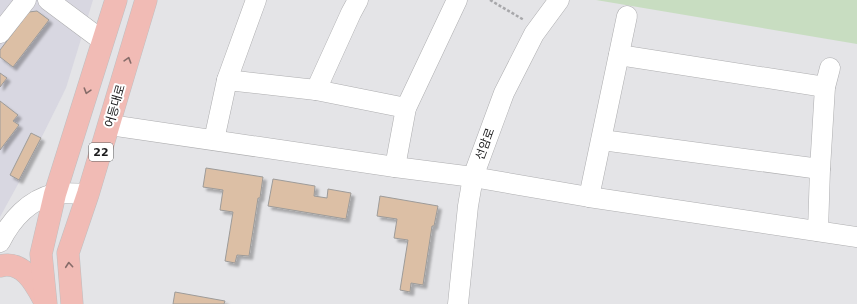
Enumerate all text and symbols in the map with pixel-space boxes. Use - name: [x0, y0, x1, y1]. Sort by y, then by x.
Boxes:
- one-way arrow: [123, 57, 132, 64]
- street label: 어등대로: [102, 83, 128, 129]
- one-way arrow: [83, 87, 92, 94]
- street label: 선암로: [473, 126, 497, 162]
- road number: 22: [89, 143, 113, 161]
- one-way arrow: [64, 262, 73, 268]

